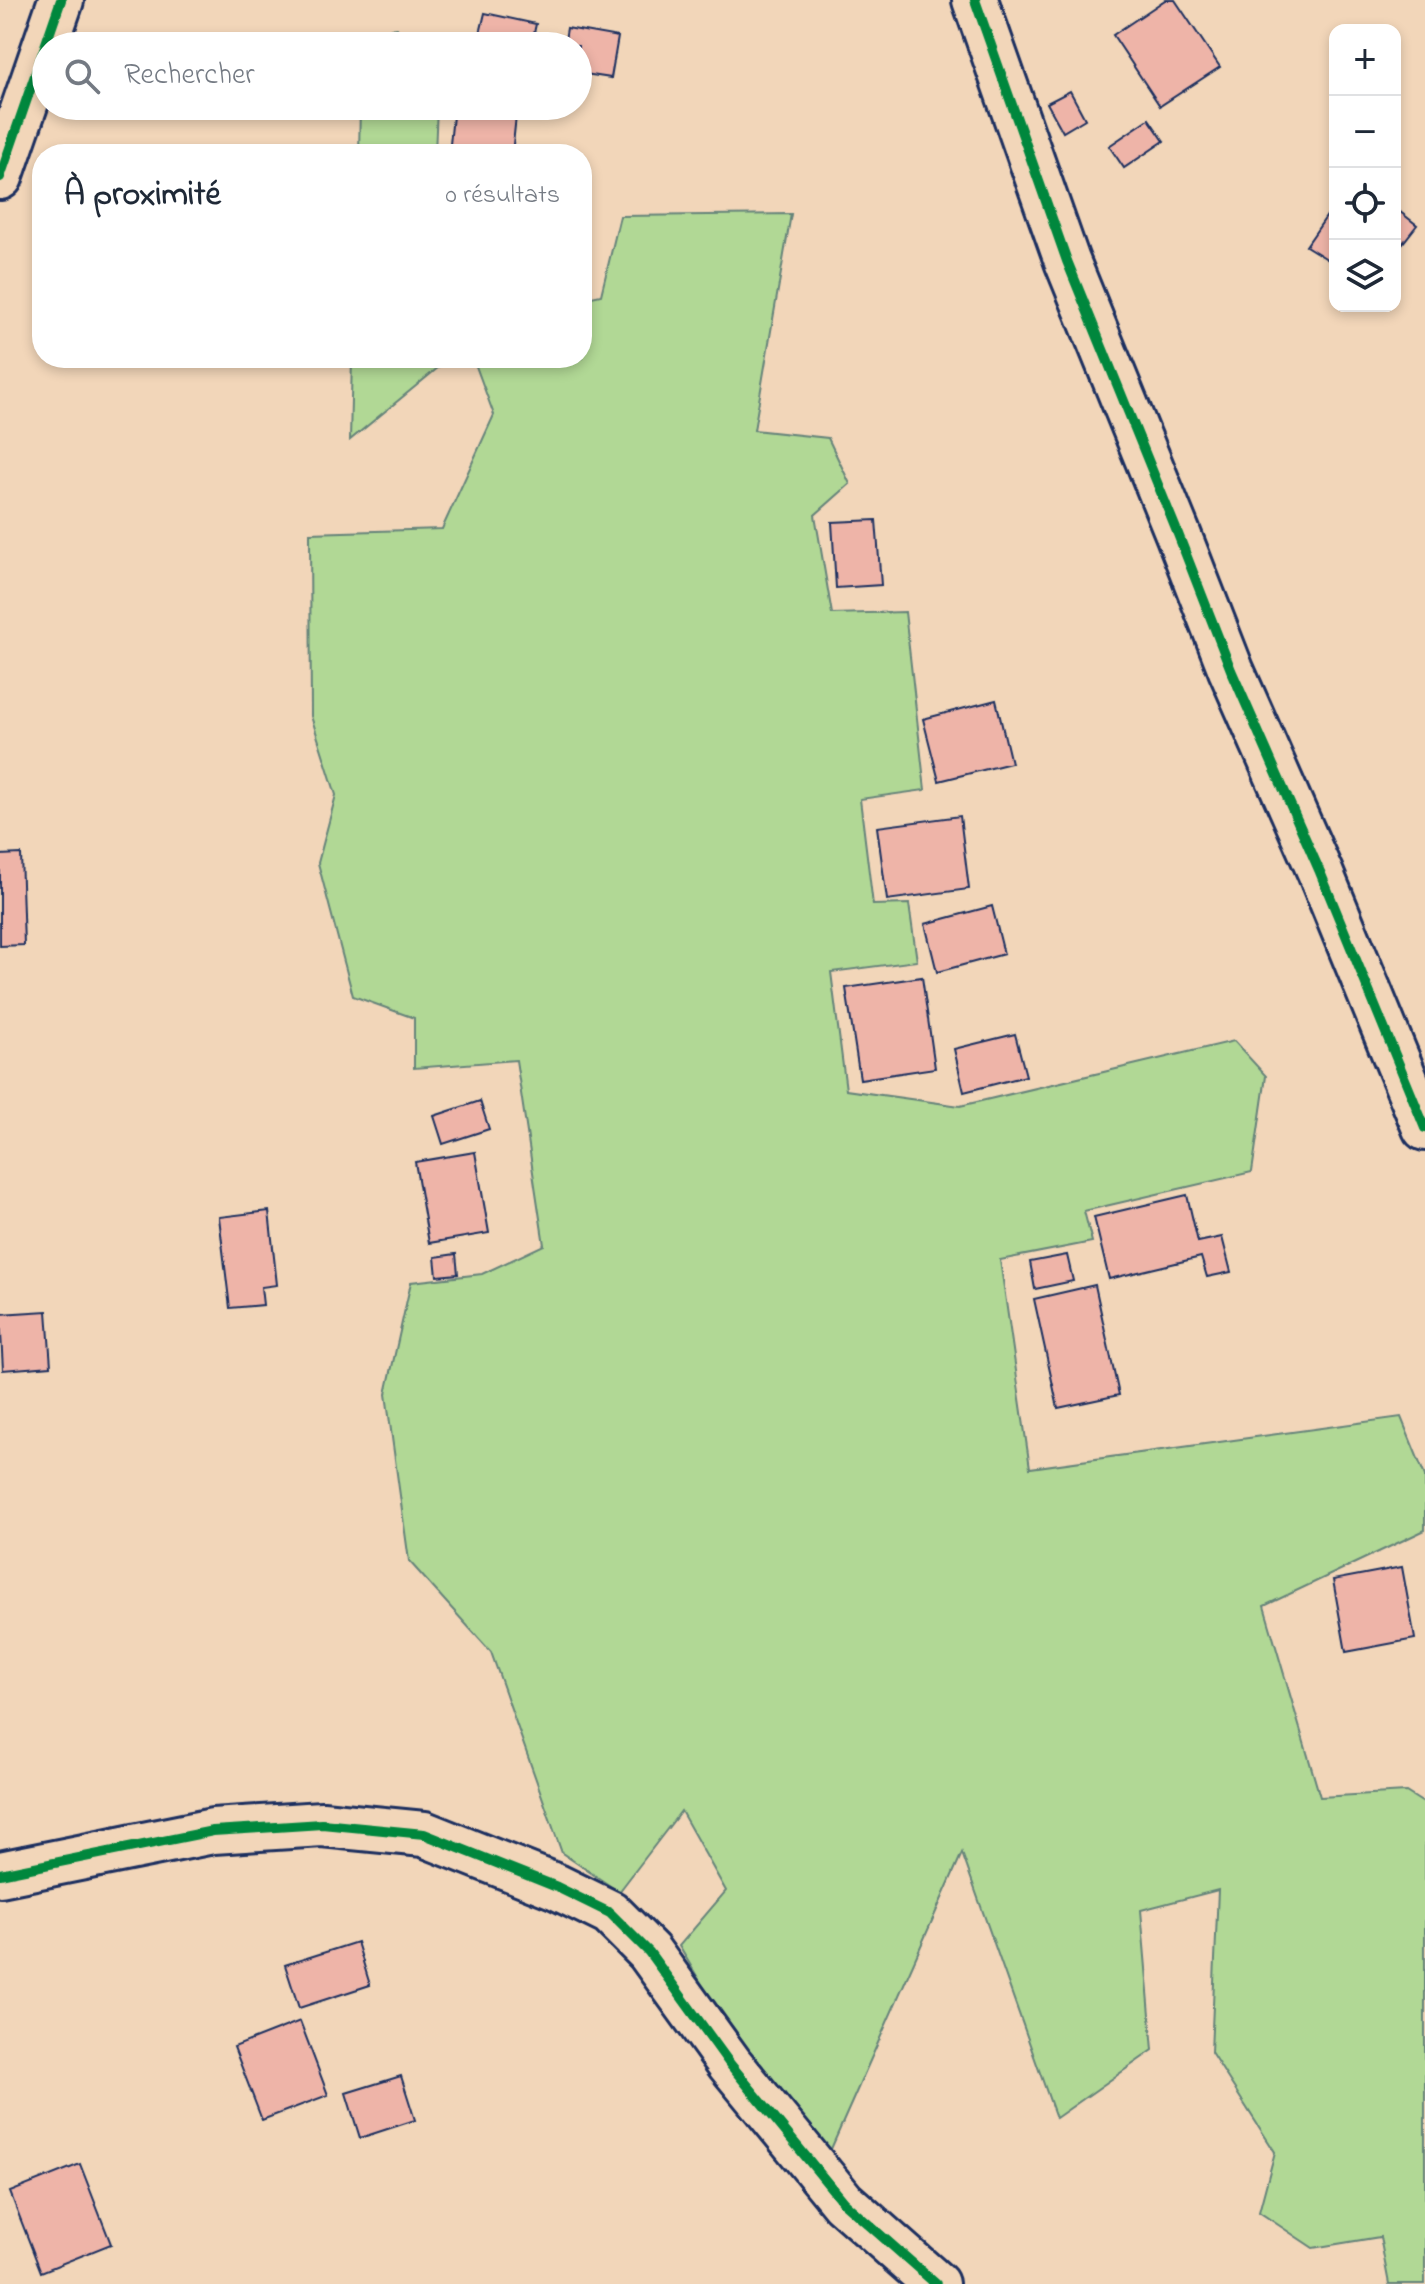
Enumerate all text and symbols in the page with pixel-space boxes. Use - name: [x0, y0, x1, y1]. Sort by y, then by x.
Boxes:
- map controls: [1329, 24, 1401, 312]
- button: +: [1329, 24, 1401, 96]
- search box: [32, 32, 592, 120]
- icon: search: [60, 54, 104, 98]
- text: Rechercher: [124, 54, 255, 98]
- button: −: [1329, 96, 1401, 168]
- button: locate: [1329, 168, 1401, 240]
- text: À proximité: [64, 171, 221, 221]
- text: 0 résultats: [445, 177, 560, 215]
- button: layers: [1329, 240, 1401, 312]

